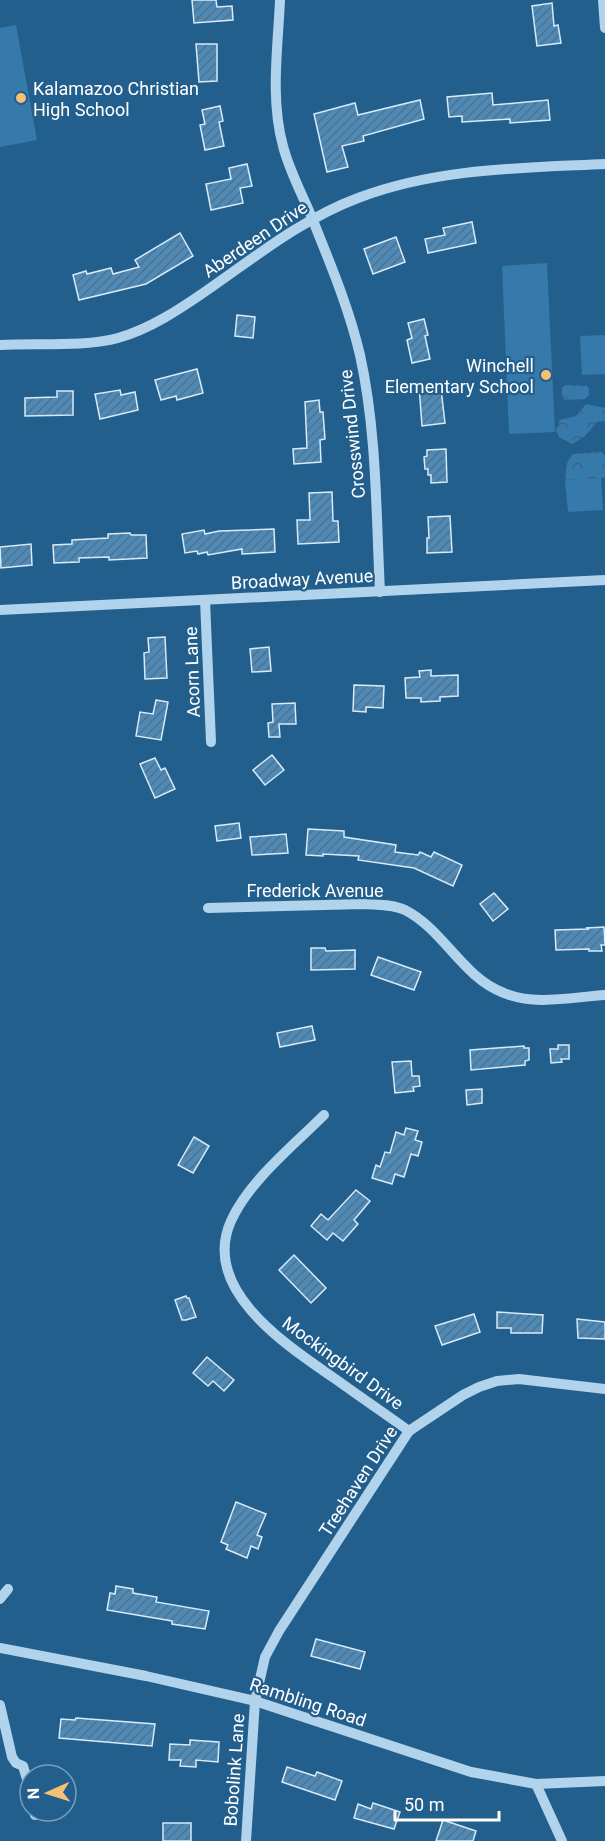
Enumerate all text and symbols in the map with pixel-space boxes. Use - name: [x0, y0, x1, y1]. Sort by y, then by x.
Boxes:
- place label: Kalamazoo Christian High School: [33, 78, 199, 120]
- marker: Kalamazoo Christian High School: [14, 91, 28, 105]
- street label: Aberdeen Drive: [199, 196, 311, 282]
- place label: Winchell Elementary School: [385, 355, 534, 397]
- marker: Winchell Elementary School: [539, 368, 553, 382]
- street label: Crosswind Drive: [335, 369, 369, 499]
- street label: Broadway Avenue: [230, 565, 374, 593]
- street label: Acorn Lane: [180, 626, 204, 718]
- street label: Frederick Avenue: [246, 880, 384, 901]
- street label: Mockingbird Drive: [278, 1312, 408, 1414]
- street label: Treehaven Drive: [314, 1422, 402, 1540]
- street label: Rambling Road: [247, 1673, 369, 1731]
- street label: Bobolink Lane: [220, 1713, 248, 1827]
- north arrow: [18, 1763, 78, 1823]
- scale bar: [395, 1784, 498, 1822]
- text: N: [24, 1788, 43, 1800]
- text: 50 m: [404, 1794, 444, 1815]

